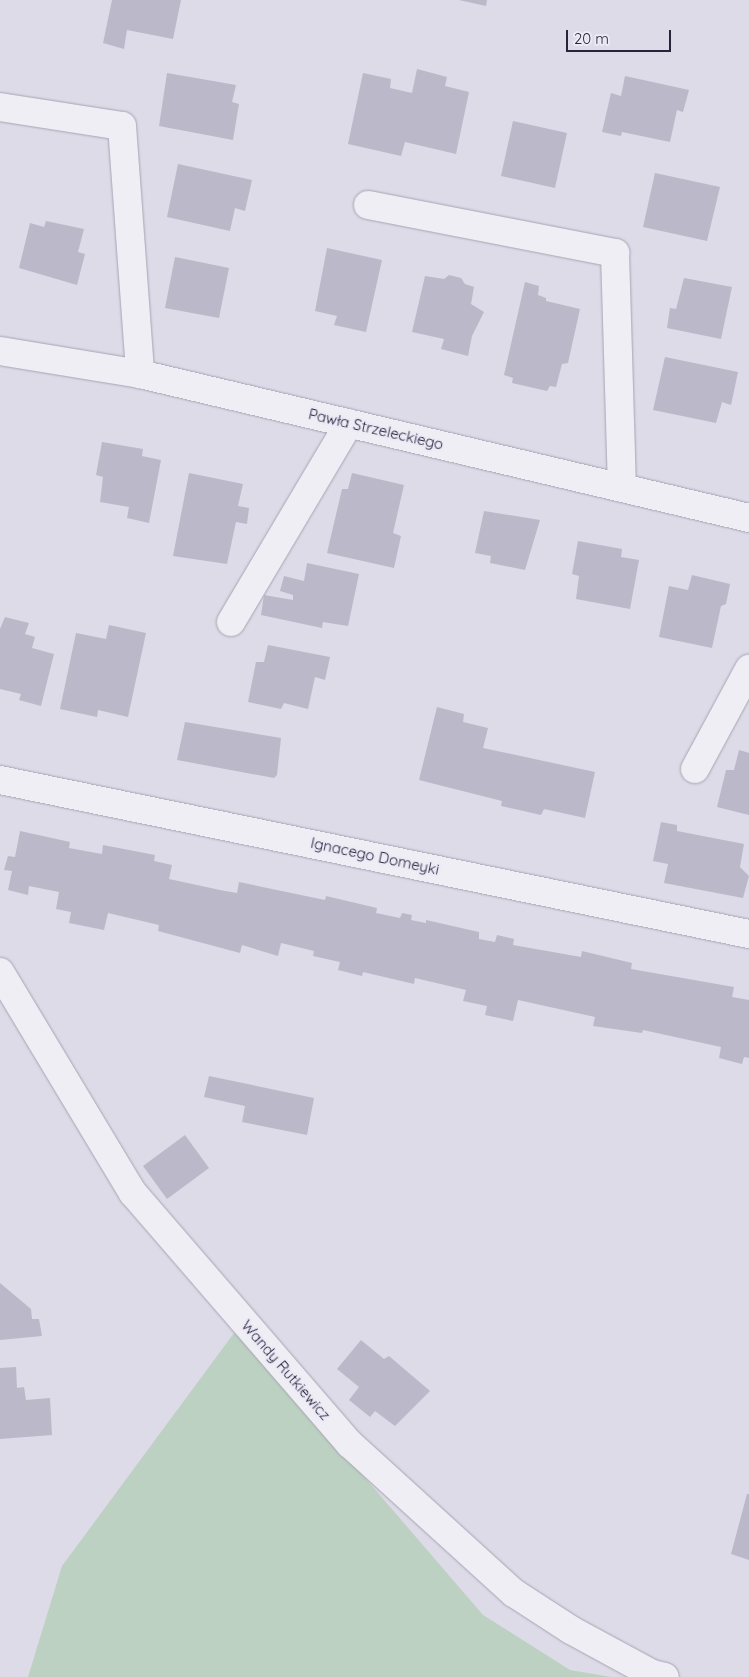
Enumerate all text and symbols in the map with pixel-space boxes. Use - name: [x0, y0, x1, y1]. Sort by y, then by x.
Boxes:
- scale bar: [569, 20, 674, 52]
- text: 20 m: [574, 29, 609, 48]
- street label: Pawła Strzeleckiego: [307, 405, 445, 453]
- street label: Ignacego Domeyki: [309, 834, 441, 878]
- street label: Wandy Rutkiewicz: [238, 1316, 334, 1424]

